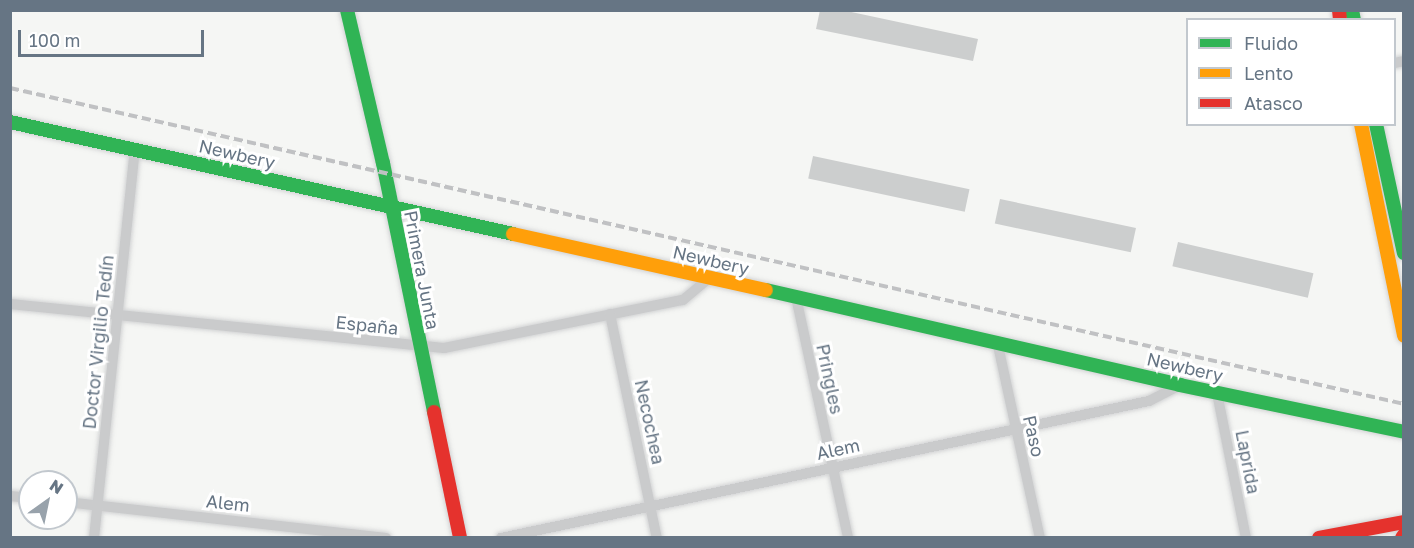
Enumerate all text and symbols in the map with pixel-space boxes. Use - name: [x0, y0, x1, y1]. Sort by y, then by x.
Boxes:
- scale bar: [21, 18, 207, 56]
- legend: [1186, 18, 1396, 126]
- text: 100 m: [29, 29, 80, 51]
- text: Fluido: [1244, 32, 1298, 54]
- text: Lento: [1244, 62, 1293, 84]
- text: Atasco: [1244, 92, 1303, 114]
- street label: Newbery: [197, 135, 277, 173]
- street label: Primera Junta: [400, 209, 444, 331]
- street label: Newbery: [671, 241, 751, 279]
- street label: Doctor Virgilio Tedín: [78, 254, 118, 430]
- street label: España: [335, 311, 399, 339]
- street label: Pringles: [812, 342, 848, 416]
- street label: Newbery: [1145, 348, 1225, 386]
- street label: Necochea: [630, 378, 670, 466]
- street label: Paso: [1019, 413, 1049, 459]
- street label: Laprida: [1231, 428, 1265, 496]
- street label: Alem: [814, 434, 862, 464]
- north arrow: [18, 470, 78, 530]
- text: N: [46, 475, 67, 498]
- street label: Alem: [205, 490, 251, 516]

